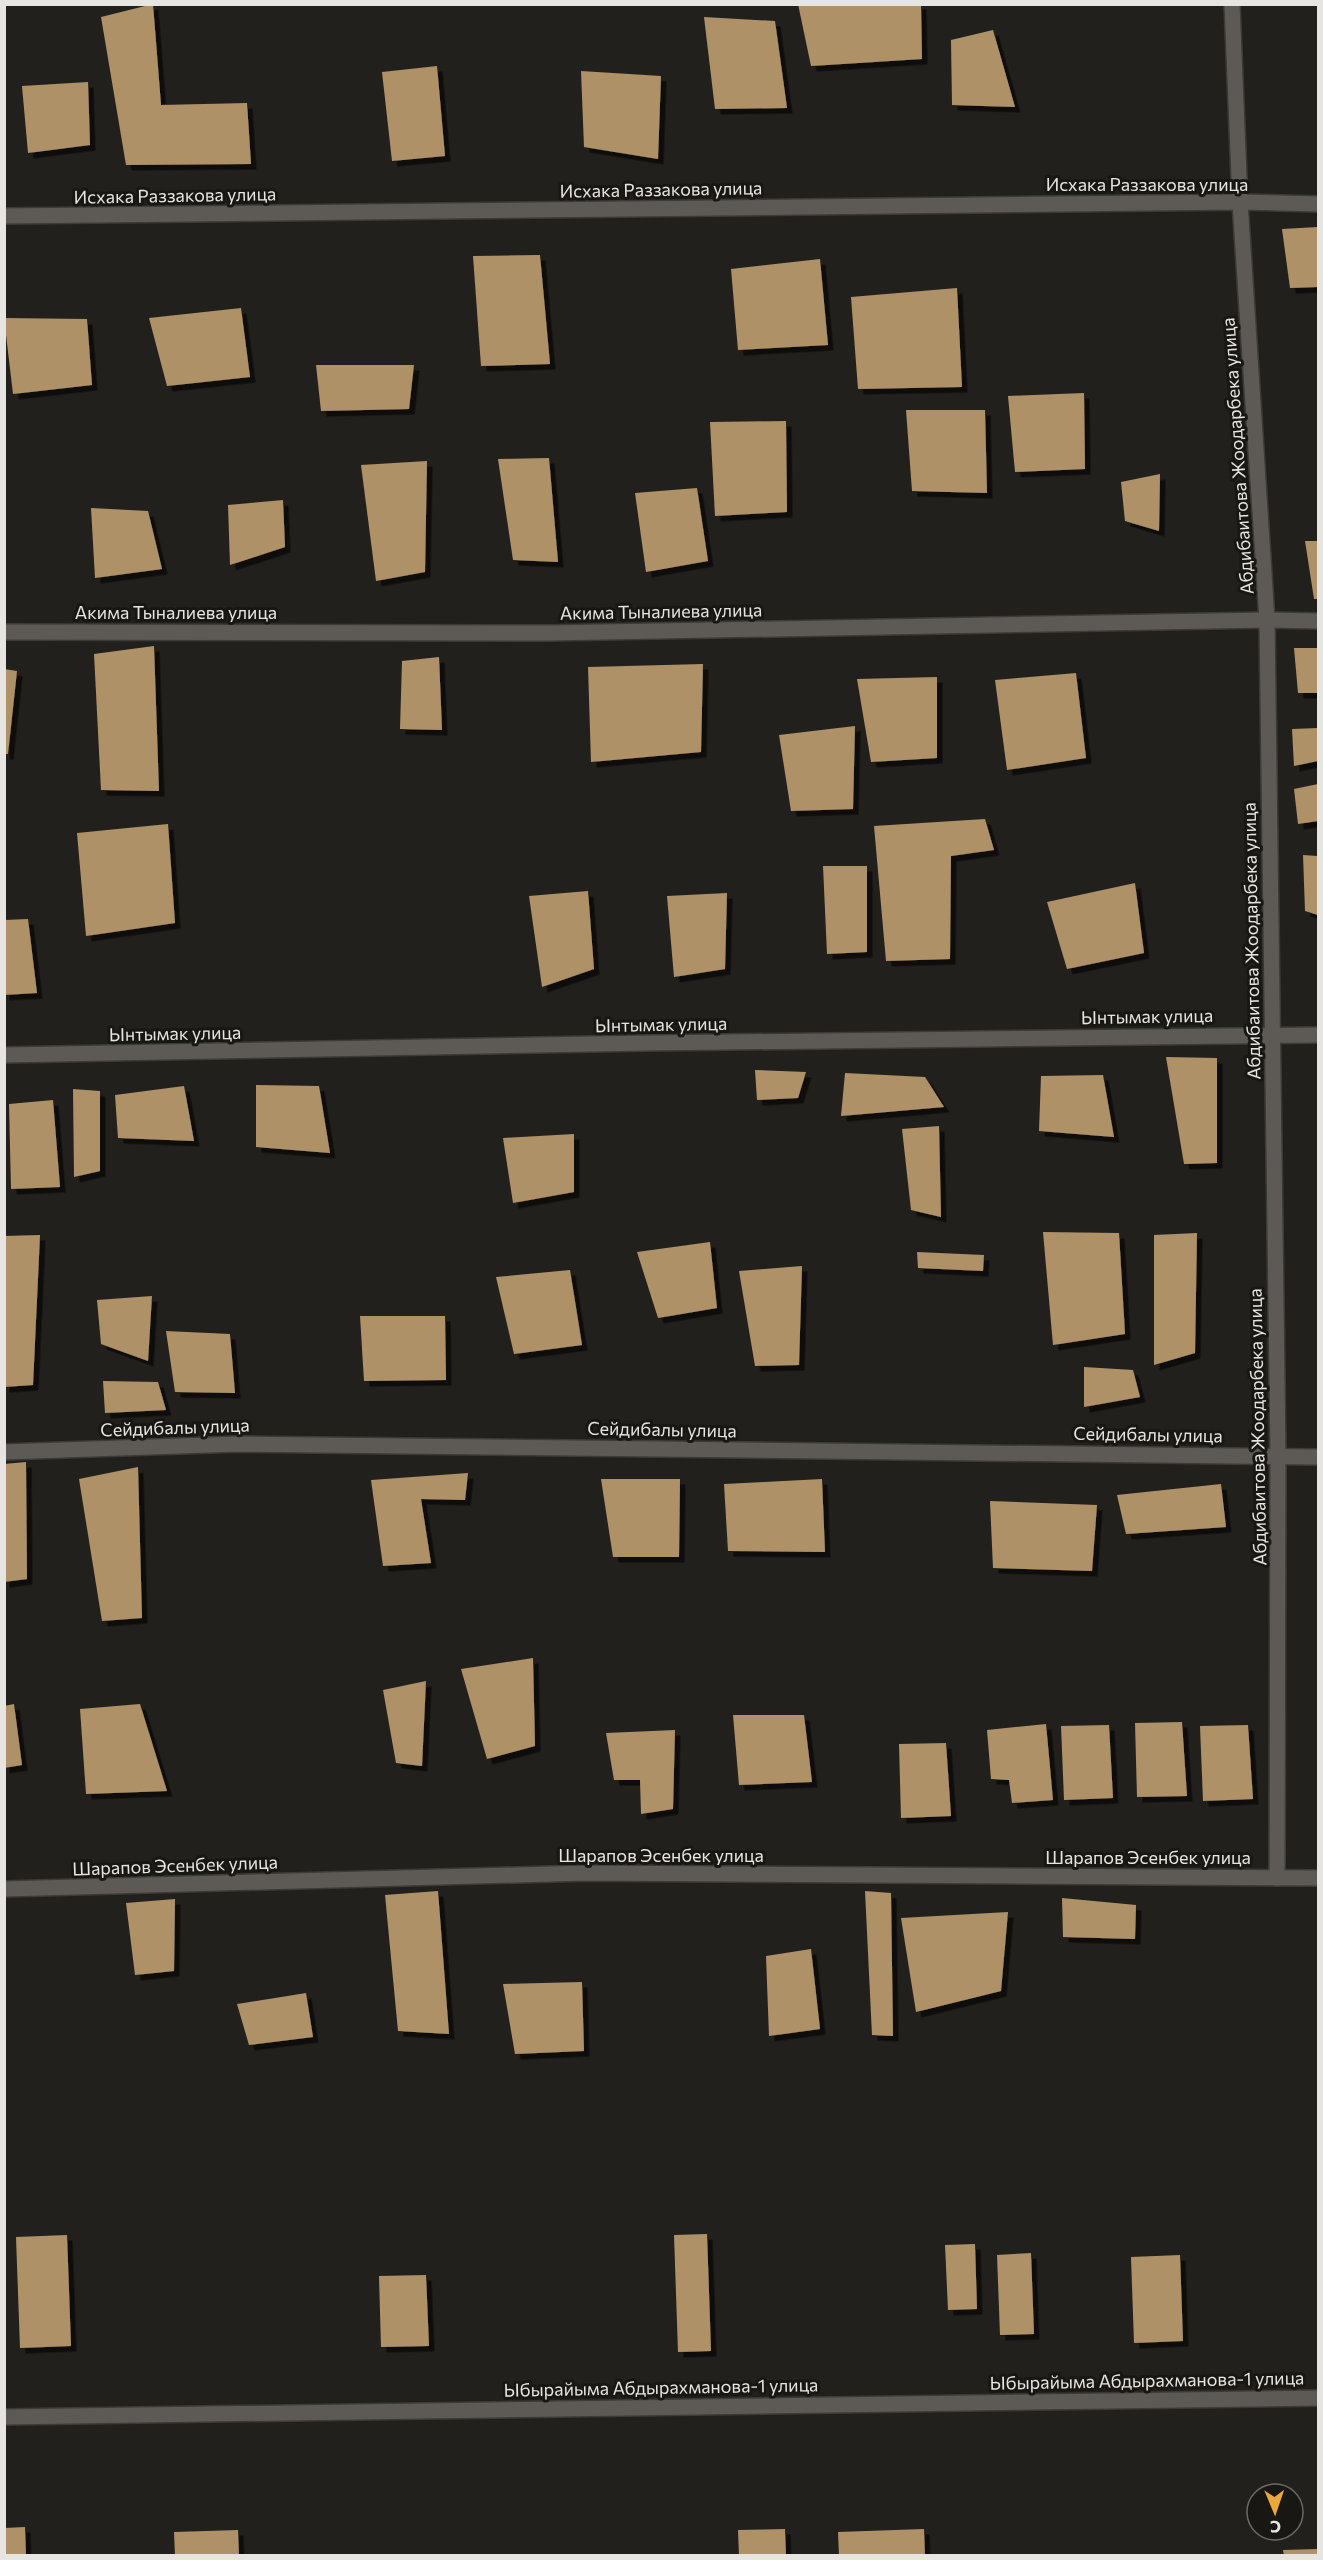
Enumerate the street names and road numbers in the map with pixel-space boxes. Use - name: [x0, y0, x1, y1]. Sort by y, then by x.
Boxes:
- street label: Исхака Раззакова улица: [1046, 173, 1248, 195]
- street label: Исхака Раззакова улица: [559, 176, 763, 202]
- street label: Исхака Раззакова улица: [73, 182, 277, 208]
- street label: Абдибаитова Жоодарбека улица: [1216, 317, 1258, 595]
- street label: Акима Тыналиева улица: [560, 598, 762, 624]
- street label: Акима Тыналиева улица: [75, 601, 277, 623]
- street label: Абдибаитова Жоодарбека улица: [1238, 802, 1264, 1080]
- street label: Ынтымак улица: [1081, 1004, 1213, 1028]
- street label: Ынтымак улица: [595, 1012, 727, 1036]
- street label: Ынтымак улица: [109, 1021, 241, 1045]
- street label: Абдибаитова Жоодарбека улица: [1244, 1288, 1270, 1566]
- street label: Сейдибалы улица: [100, 1413, 250, 1441]
- street label: Сейдибалы улица: [587, 1417, 737, 1441]
- street label: Сейдибалы улица: [1073, 1422, 1223, 1446]
- street label: Шарапов Эсенбек улица: [558, 1844, 764, 1866]
- street label: Шарапов Эсенбек улица: [1045, 1846, 1251, 1868]
- street label: Шарапов Эсенбек улица: [72, 1850, 278, 1880]
- street label: Ыбырайыма Абдырахманова-1 улица: [989, 2366, 1305, 2394]
- street label: Ыбырайыма Абдырахманова-1 улица: [503, 2373, 819, 2401]

